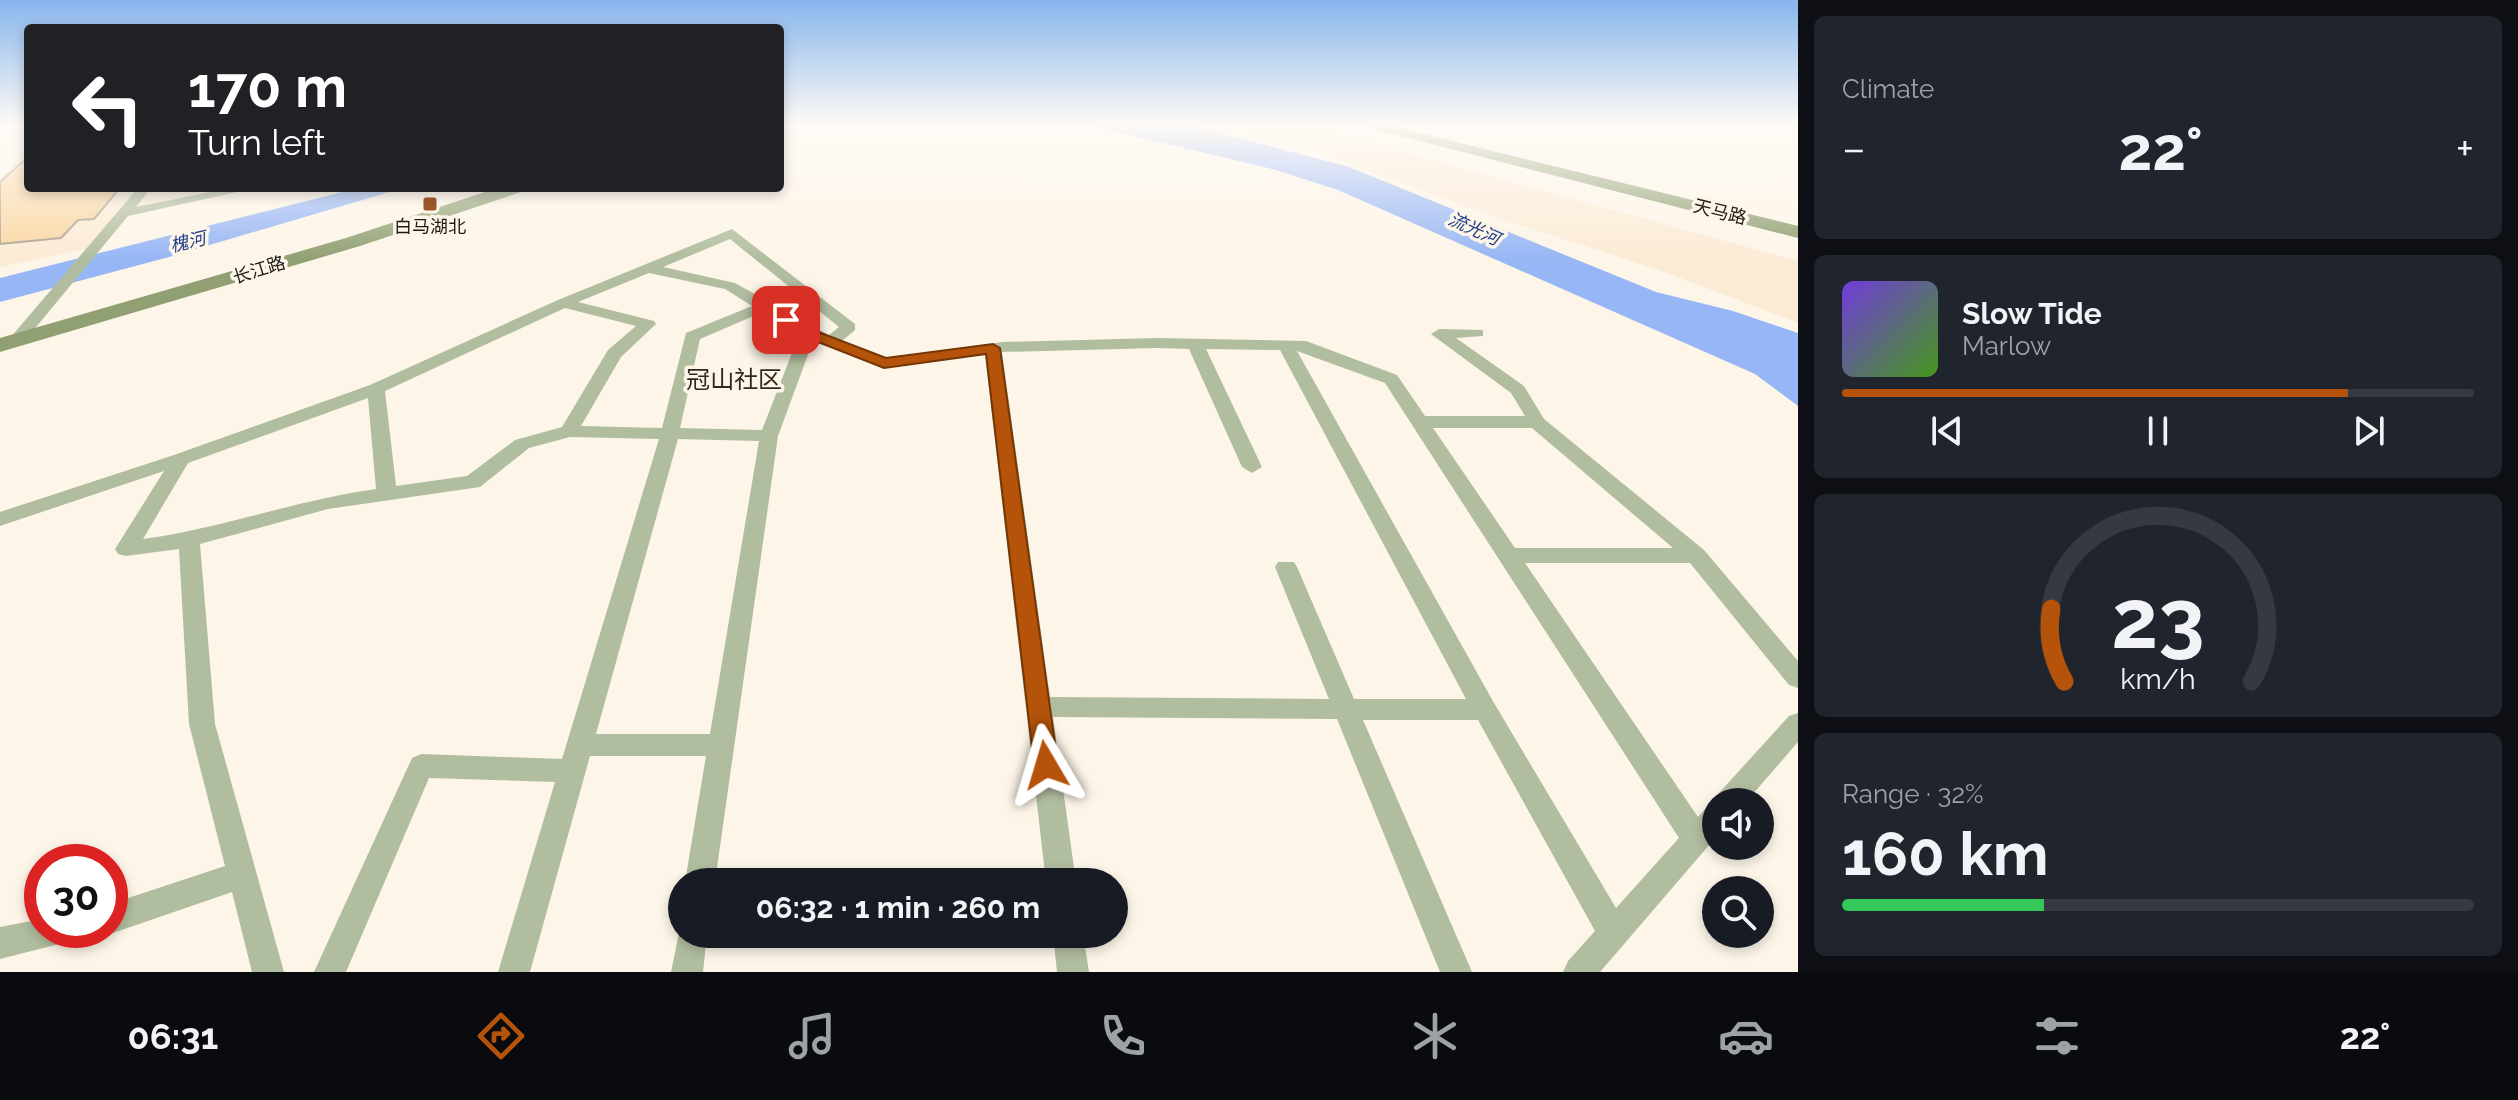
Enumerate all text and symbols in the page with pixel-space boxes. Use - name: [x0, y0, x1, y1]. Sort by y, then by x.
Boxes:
- text: 170 m: [188, 54, 347, 120]
- icon: left: [56, 56, 160, 160]
- text: Climate: [1842, 74, 1934, 104]
- text: 22°: [2119, 114, 2203, 184]
- text: Turn left: [188, 121, 326, 163]
- text: −: [1842, 123, 1866, 174]
- text: +: [2456, 123, 2474, 174]
- marker: 白马湖北: [421, 195, 439, 213]
- street label: 天马路: [1691, 195, 1749, 228]
- water label: 流光河: [1445, 208, 1506, 250]
- place label: 白马湖北: [394, 216, 466, 237]
- water label: 槐河: [168, 227, 211, 256]
- street label: 长江路: [230, 252, 288, 287]
- pin: [752, 286, 820, 354]
- text: Slow Tide: [1962, 296, 2102, 331]
- icon: arrive: [764, 298, 808, 342]
- text: Marlow: [1962, 331, 2051, 361]
- district label: 冠山社区: [686, 365, 782, 394]
- icon: previous: [1925, 409, 1969, 453]
- icon: pause: [2136, 409, 2180, 453]
- icon: next: [2347, 409, 2391, 453]
- text: 23: [2111, 569, 2205, 666]
- text: km/h: [2120, 662, 2196, 696]
- position arrow: [1004, 723, 1088, 807]
- text: Range · 32%: [1842, 779, 1984, 809]
- map controls: [1702, 788, 1774, 948]
- button: sound: [1702, 788, 1774, 860]
- text: 160 km: [1842, 819, 2049, 889]
- speed limit sign: 30: [24, 844, 128, 948]
- button: search: [1702, 876, 1774, 948]
- text: 06:32 · 1 min · 260 m: [756, 890, 1040, 925]
- icon: directions: [473, 1008, 529, 1064]
- icon: music: [784, 1008, 840, 1064]
- icon: phone: [1095, 1008, 1151, 1064]
- icon: climate: [1407, 1008, 1463, 1064]
- icon: car: [1718, 1008, 1774, 1064]
- icon: filters: [2029, 1008, 2085, 1064]
- text: 06:31: [128, 1015, 218, 1057]
- text: 22°: [2340, 1015, 2390, 1057]

